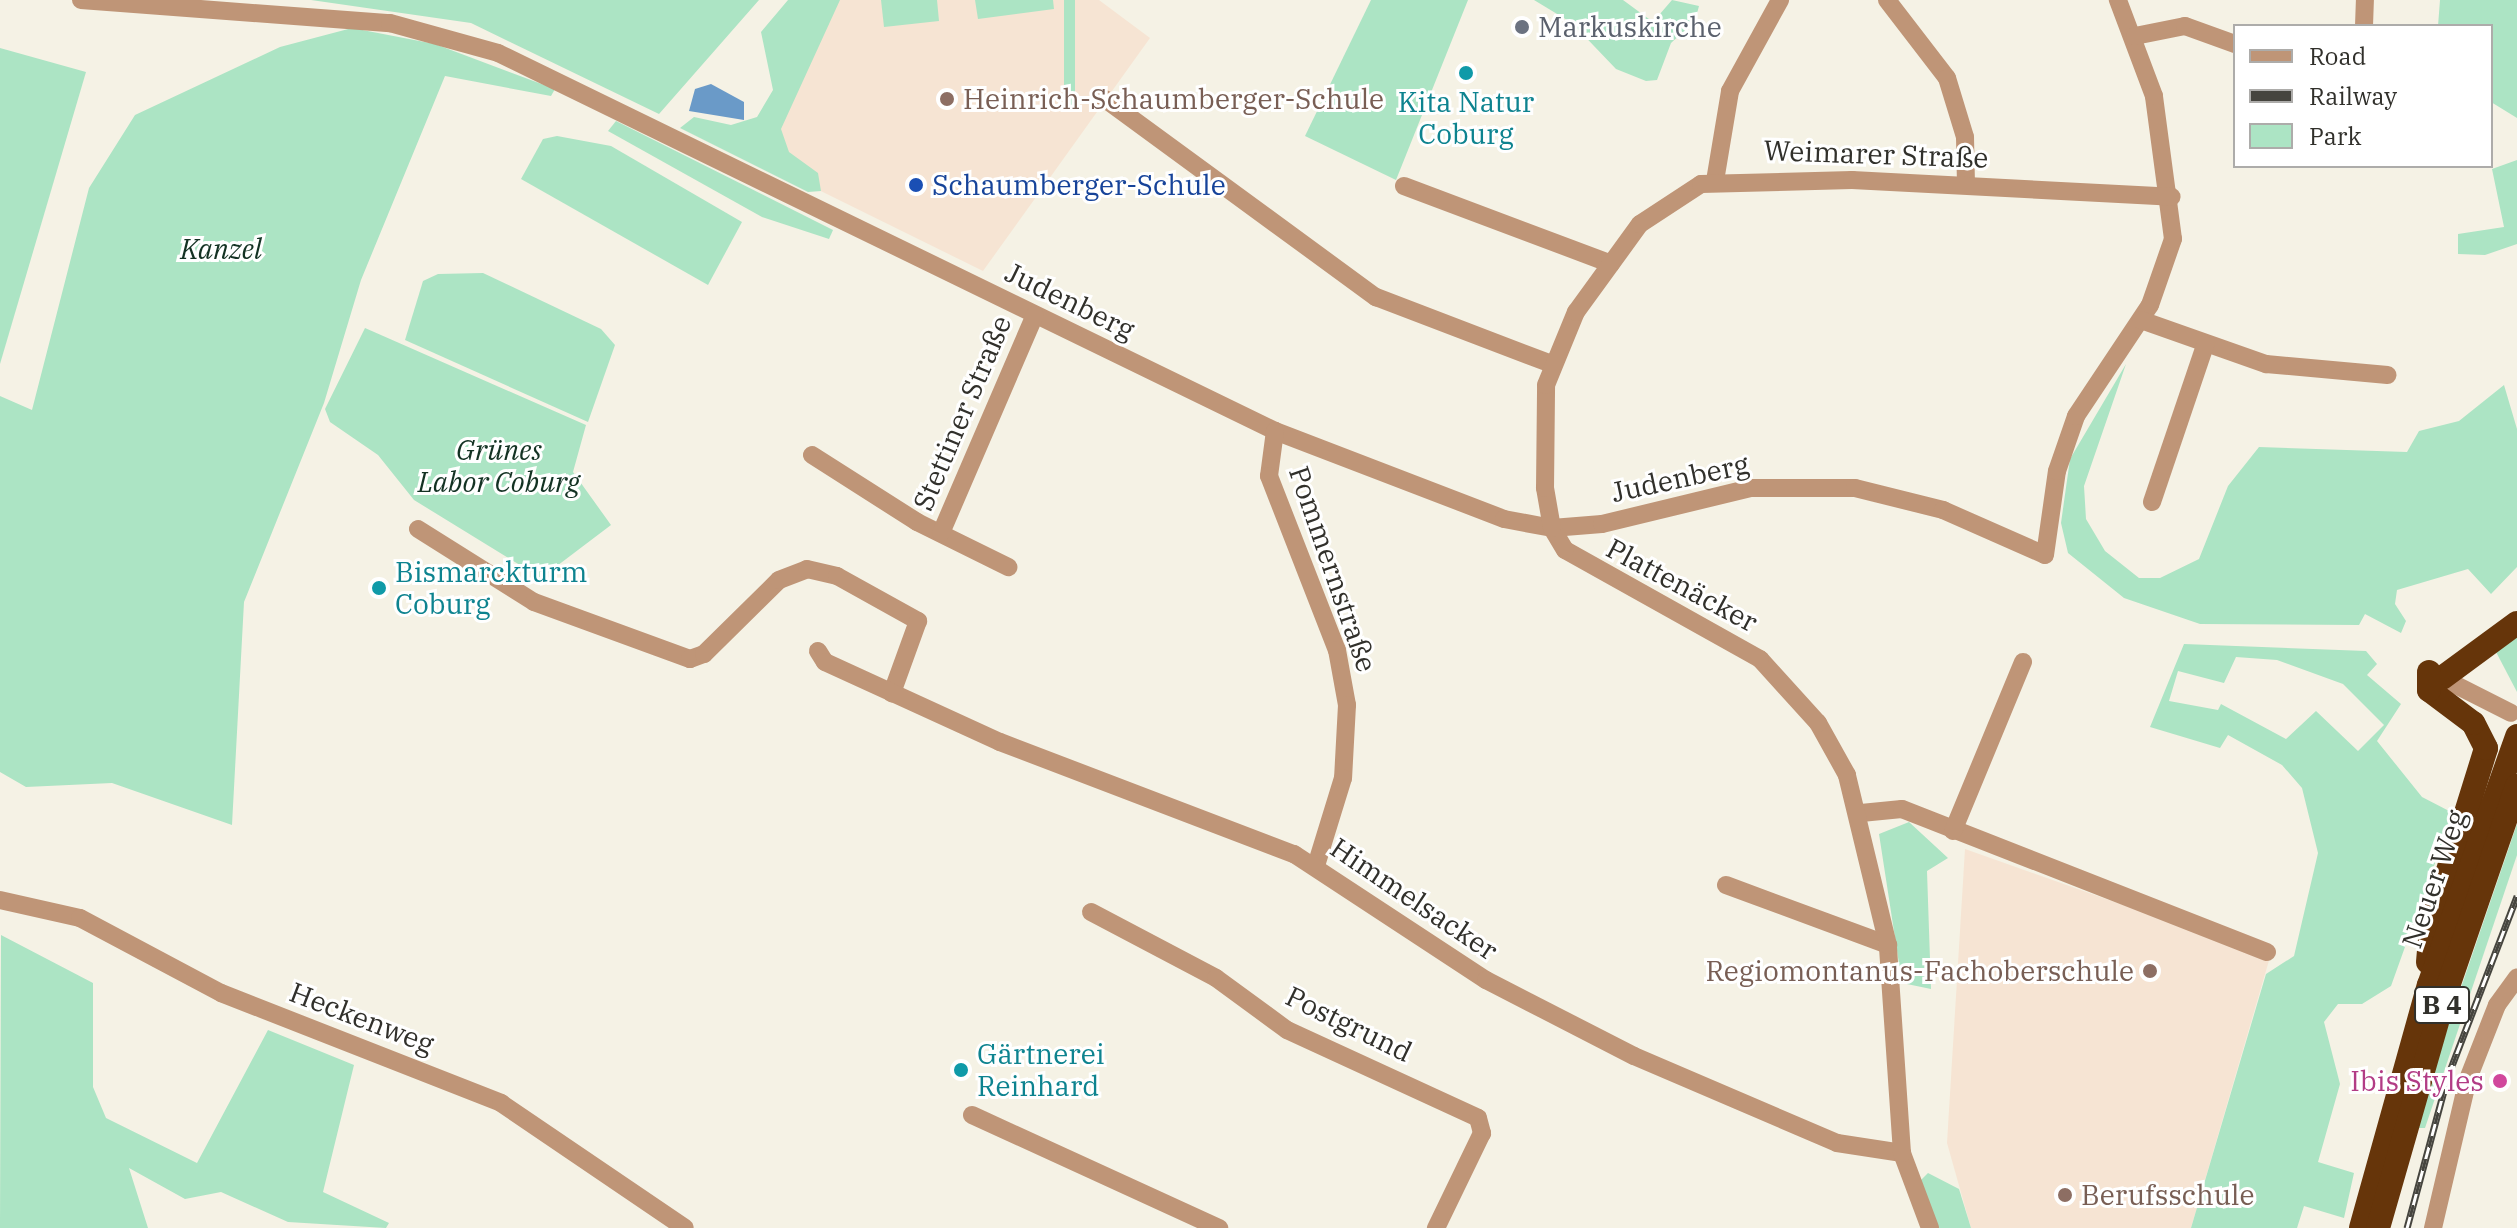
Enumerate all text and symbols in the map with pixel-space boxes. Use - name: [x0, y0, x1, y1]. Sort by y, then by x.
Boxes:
- place label: Markuskirche: [1538, 10, 1722, 44]
- marker: Markuskirche: [1513, 18, 1531, 36]
- legend: [2233, 24, 2493, 168]
- text: Road: [2309, 40, 2366, 72]
- marker: Kita Natur Coburg: [1457, 64, 1475, 82]
- text: Railway: [2309, 80, 2397, 112]
- place label: Heinrich-Schaumberger-Schule: [963, 82, 1384, 116]
- place label: Kita Natur Coburg: [1398, 85, 1534, 151]
- marker: Heinrich-Schaumberger-Schule: [938, 90, 956, 108]
- text: Park: [2309, 120, 2361, 152]
- street label: Weimarer Straße: [1763, 133, 1989, 175]
- place label: Schaumberger-Schule: [932, 168, 1226, 202]
- marker: Schaumberger-Schule: [907, 176, 925, 194]
- park label: Kanzel: [180, 232, 262, 266]
- street label: Judenberg: [1000, 255, 1140, 347]
- street label: Stettiner Straße: [906, 310, 1018, 516]
- park label: Grünes Labor Coburg: [418, 433, 580, 499]
- street label: Judenberg: [1608, 447, 1752, 509]
- street label: Pommernstraße: [1282, 462, 1384, 676]
- street label: Plattenäcker: [1601, 531, 1763, 639]
- place label: Bismarckturm Coburg: [395, 555, 587, 621]
- marker: Bismarckturm Coburg: [370, 579, 388, 597]
- street label: Neuer Weg: [2395, 805, 2473, 953]
- street label: Himmelsacker: [1324, 831, 1504, 967]
- place label: Regiomontanus-Fachoberschule: [1705, 954, 2134, 988]
- marker: Regiomontanus-Fachoberschule: [2141, 962, 2159, 980]
- street label: Heckenweg: [285, 975, 439, 1061]
- street label: Postgrund: [1280, 979, 1418, 1069]
- road number: B 4: [2414, 983, 2470, 1027]
- place label: Gärtnerei Reinhard: [977, 1037, 1104, 1103]
- marker: Gärtnerei Reinhard: [952, 1061, 970, 1079]
- place label: Ibis Styles: [2350, 1064, 2484, 1098]
- marker: Ibis Styles: [2491, 1072, 2509, 1090]
- place label: Berufsschule: [2081, 1178, 2254, 1212]
- marker: Berufsschule: [2056, 1186, 2074, 1204]

